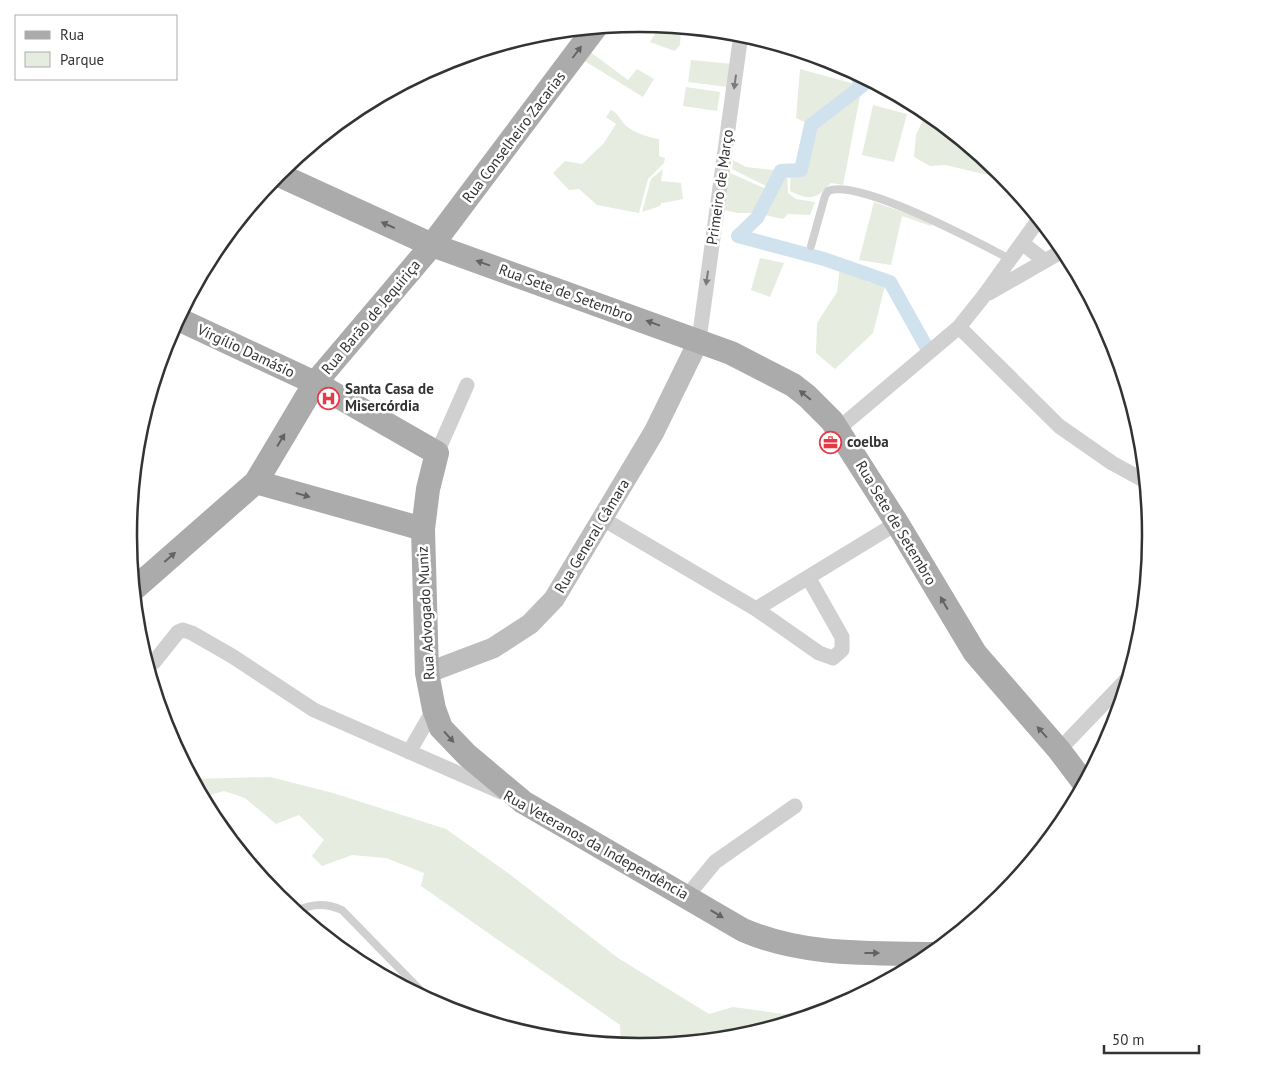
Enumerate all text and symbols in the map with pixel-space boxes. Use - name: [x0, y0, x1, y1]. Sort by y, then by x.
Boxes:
- legend: [15, 15, 178, 80]
- text: Rua: [60, 25, 84, 44]
- one-way arrow: [572, 45, 582, 59]
- text: Parque: [60, 50, 104, 69]
- street label: Rua Conselheiro Zacarias: [458, 67, 569, 206]
- one-way arrow: [730, 75, 738, 91]
- street label: Primeiro de Março: [702, 128, 737, 246]
- one-way arrow: [381, 221, 395, 229]
- street label: Rua Barão de Jequiriça: [317, 255, 424, 378]
- one-way arrow: [476, 259, 491, 266]
- street label: Rua Sete de Setembro: [496, 259, 636, 326]
- one-way arrow: [703, 270, 711, 286]
- street label: Virgílio Damásio: [194, 319, 298, 381]
- one-way arrow: [645, 319, 660, 327]
- place label: Santa Casa de Misercórdia: [345, 379, 434, 415]
- hospital icon: Santa Casa de Misercórdia: [317, 386, 341, 410]
- one-way arrow: [798, 389, 811, 400]
- office icon: coelba: [819, 430, 843, 454]
- place label: coelba: [847, 432, 889, 451]
- one-way arrow: [276, 434, 285, 447]
- street label: Rua Sete de Setembro: [852, 457, 941, 588]
- street label: Rua General Câmara: [550, 475, 633, 596]
- one-way arrow: [295, 491, 310, 499]
- street label: Rua Advogado Muniz: [412, 545, 439, 681]
- one-way arrow: [164, 551, 176, 563]
- one-way arrow: [939, 596, 948, 609]
- one-way arrow: [1037, 725, 1048, 738]
- one-way arrow: [443, 730, 454, 743]
- street label: Rua Veteranos da Independência: [500, 786, 692, 903]
- one-way arrow: [710, 910, 723, 919]
- one-way arrow: [864, 949, 880, 957]
- scale bar: [1104, 1022, 1199, 1054]
- text: 50 m: [1112, 1030, 1145, 1049]

